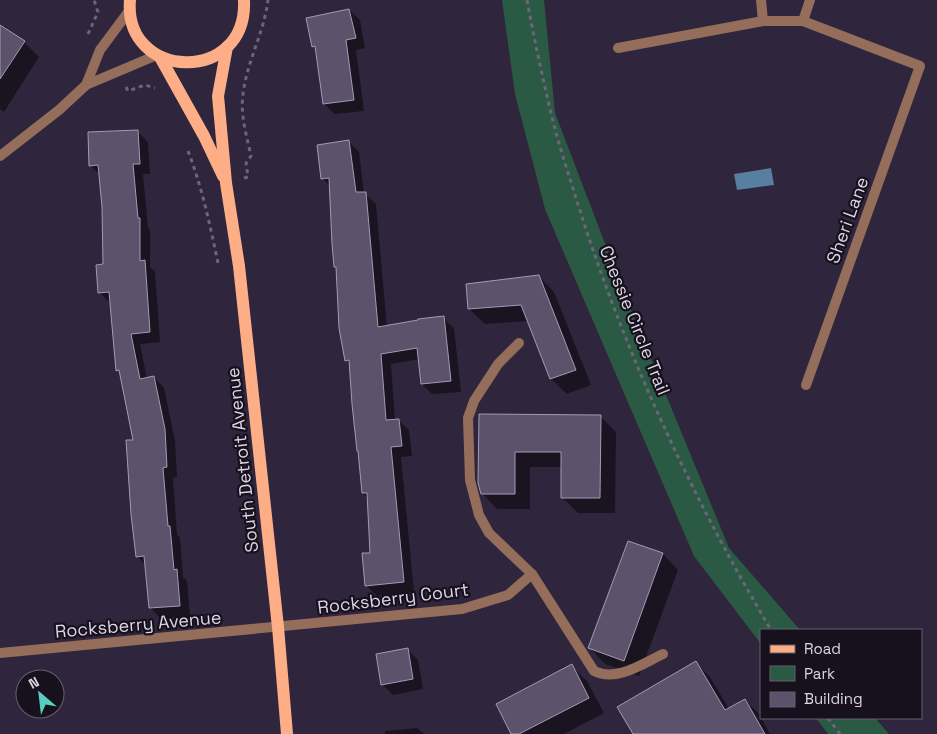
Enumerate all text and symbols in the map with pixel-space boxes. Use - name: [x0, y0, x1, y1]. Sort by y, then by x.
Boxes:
- street label: Sheri Lane: [821, 174, 873, 266]
- street label: Chessie Circle Trail: [595, 242, 675, 398]
- street label: South Detroit Avenue: [221, 366, 263, 554]
- street label: Rocksberry Court: [316, 577, 470, 619]
- street label: Rocksberry Avenue: [54, 605, 222, 643]
- legend: [760, 629, 922, 719]
- text: Road: [804, 639, 841, 658]
- text: Park: [804, 664, 835, 683]
- north arrow: [15, 669, 65, 719]
- text: N: [26, 672, 42, 693]
- text: Building: [804, 689, 863, 708]

